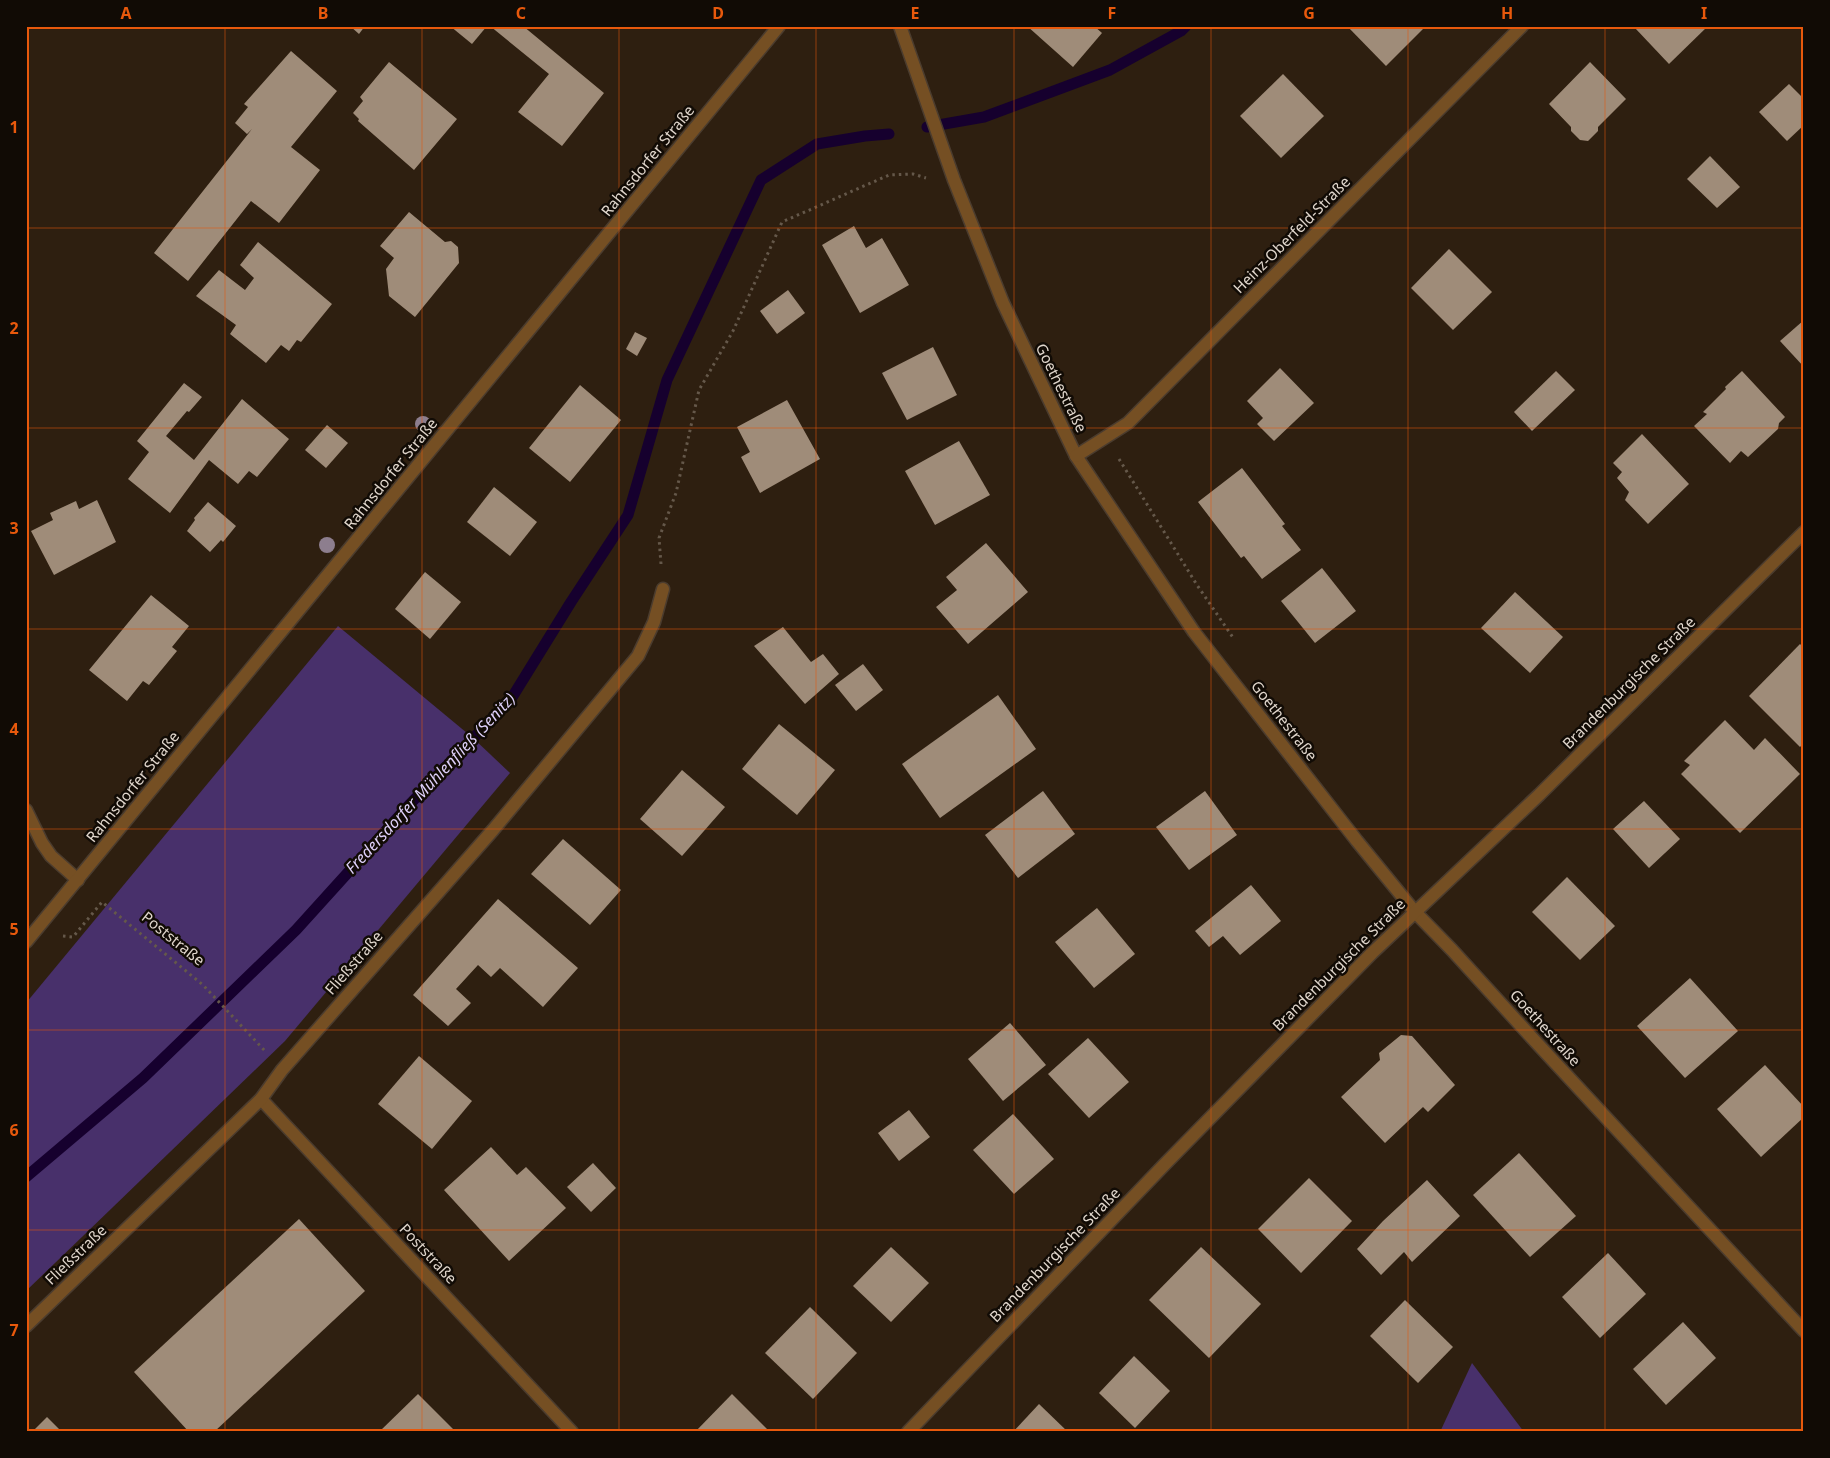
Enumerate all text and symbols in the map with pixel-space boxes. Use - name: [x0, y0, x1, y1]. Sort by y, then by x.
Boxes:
- text: A: [120, 2, 132, 24]
- text: B: [318, 2, 328, 24]
- text: C: [516, 2, 526, 24]
- text: D: [712, 2, 724, 24]
- text: E: [911, 2, 920, 24]
- text: F: [1108, 2, 1116, 24]
- text: G: [1303, 2, 1315, 24]
- text: H: [1501, 2, 1513, 24]
- text: I: [1701, 2, 1707, 24]
- street label: Rahnsdorfer Straße: [596, 101, 698, 220]
- text: 1: [9, 116, 19, 138]
- street label: Heinz-Oberfeld-Straße: [1228, 171, 1354, 297]
- text: 2: [9, 317, 19, 339]
- street label: Goethestraße: [1032, 340, 1092, 435]
- street label: Rahnsdorfer Straße: [339, 414, 441, 533]
- text: 3: [9, 517, 19, 539]
- street label: Brandenburgische Straße: [1558, 612, 1699, 753]
- street label: Goethestraße: [1247, 676, 1322, 765]
- water label: Fredersdorfer Mühlenfließ (Senitz): [340, 688, 520, 878]
- text: 4: [9, 718, 19, 740]
- street label: Rahnsdorfer Straße: [81, 727, 183, 846]
- street label: Brandenburgische Straße: [1268, 894, 1409, 1035]
- street label: Poststraße: [138, 907, 209, 970]
- text: 5: [9, 918, 19, 940]
- street label: Fließstraße: [320, 926, 386, 998]
- street label: Goethestraße: [1506, 985, 1585, 1070]
- text: 6: [9, 1119, 19, 1141]
- street label: Brandenburgische Straße: [985, 1183, 1124, 1326]
- street label: Poststraße: [396, 1219, 462, 1288]
- street label: Fließstraße: [40, 1220, 110, 1289]
- text: 7: [9, 1319, 19, 1341]

